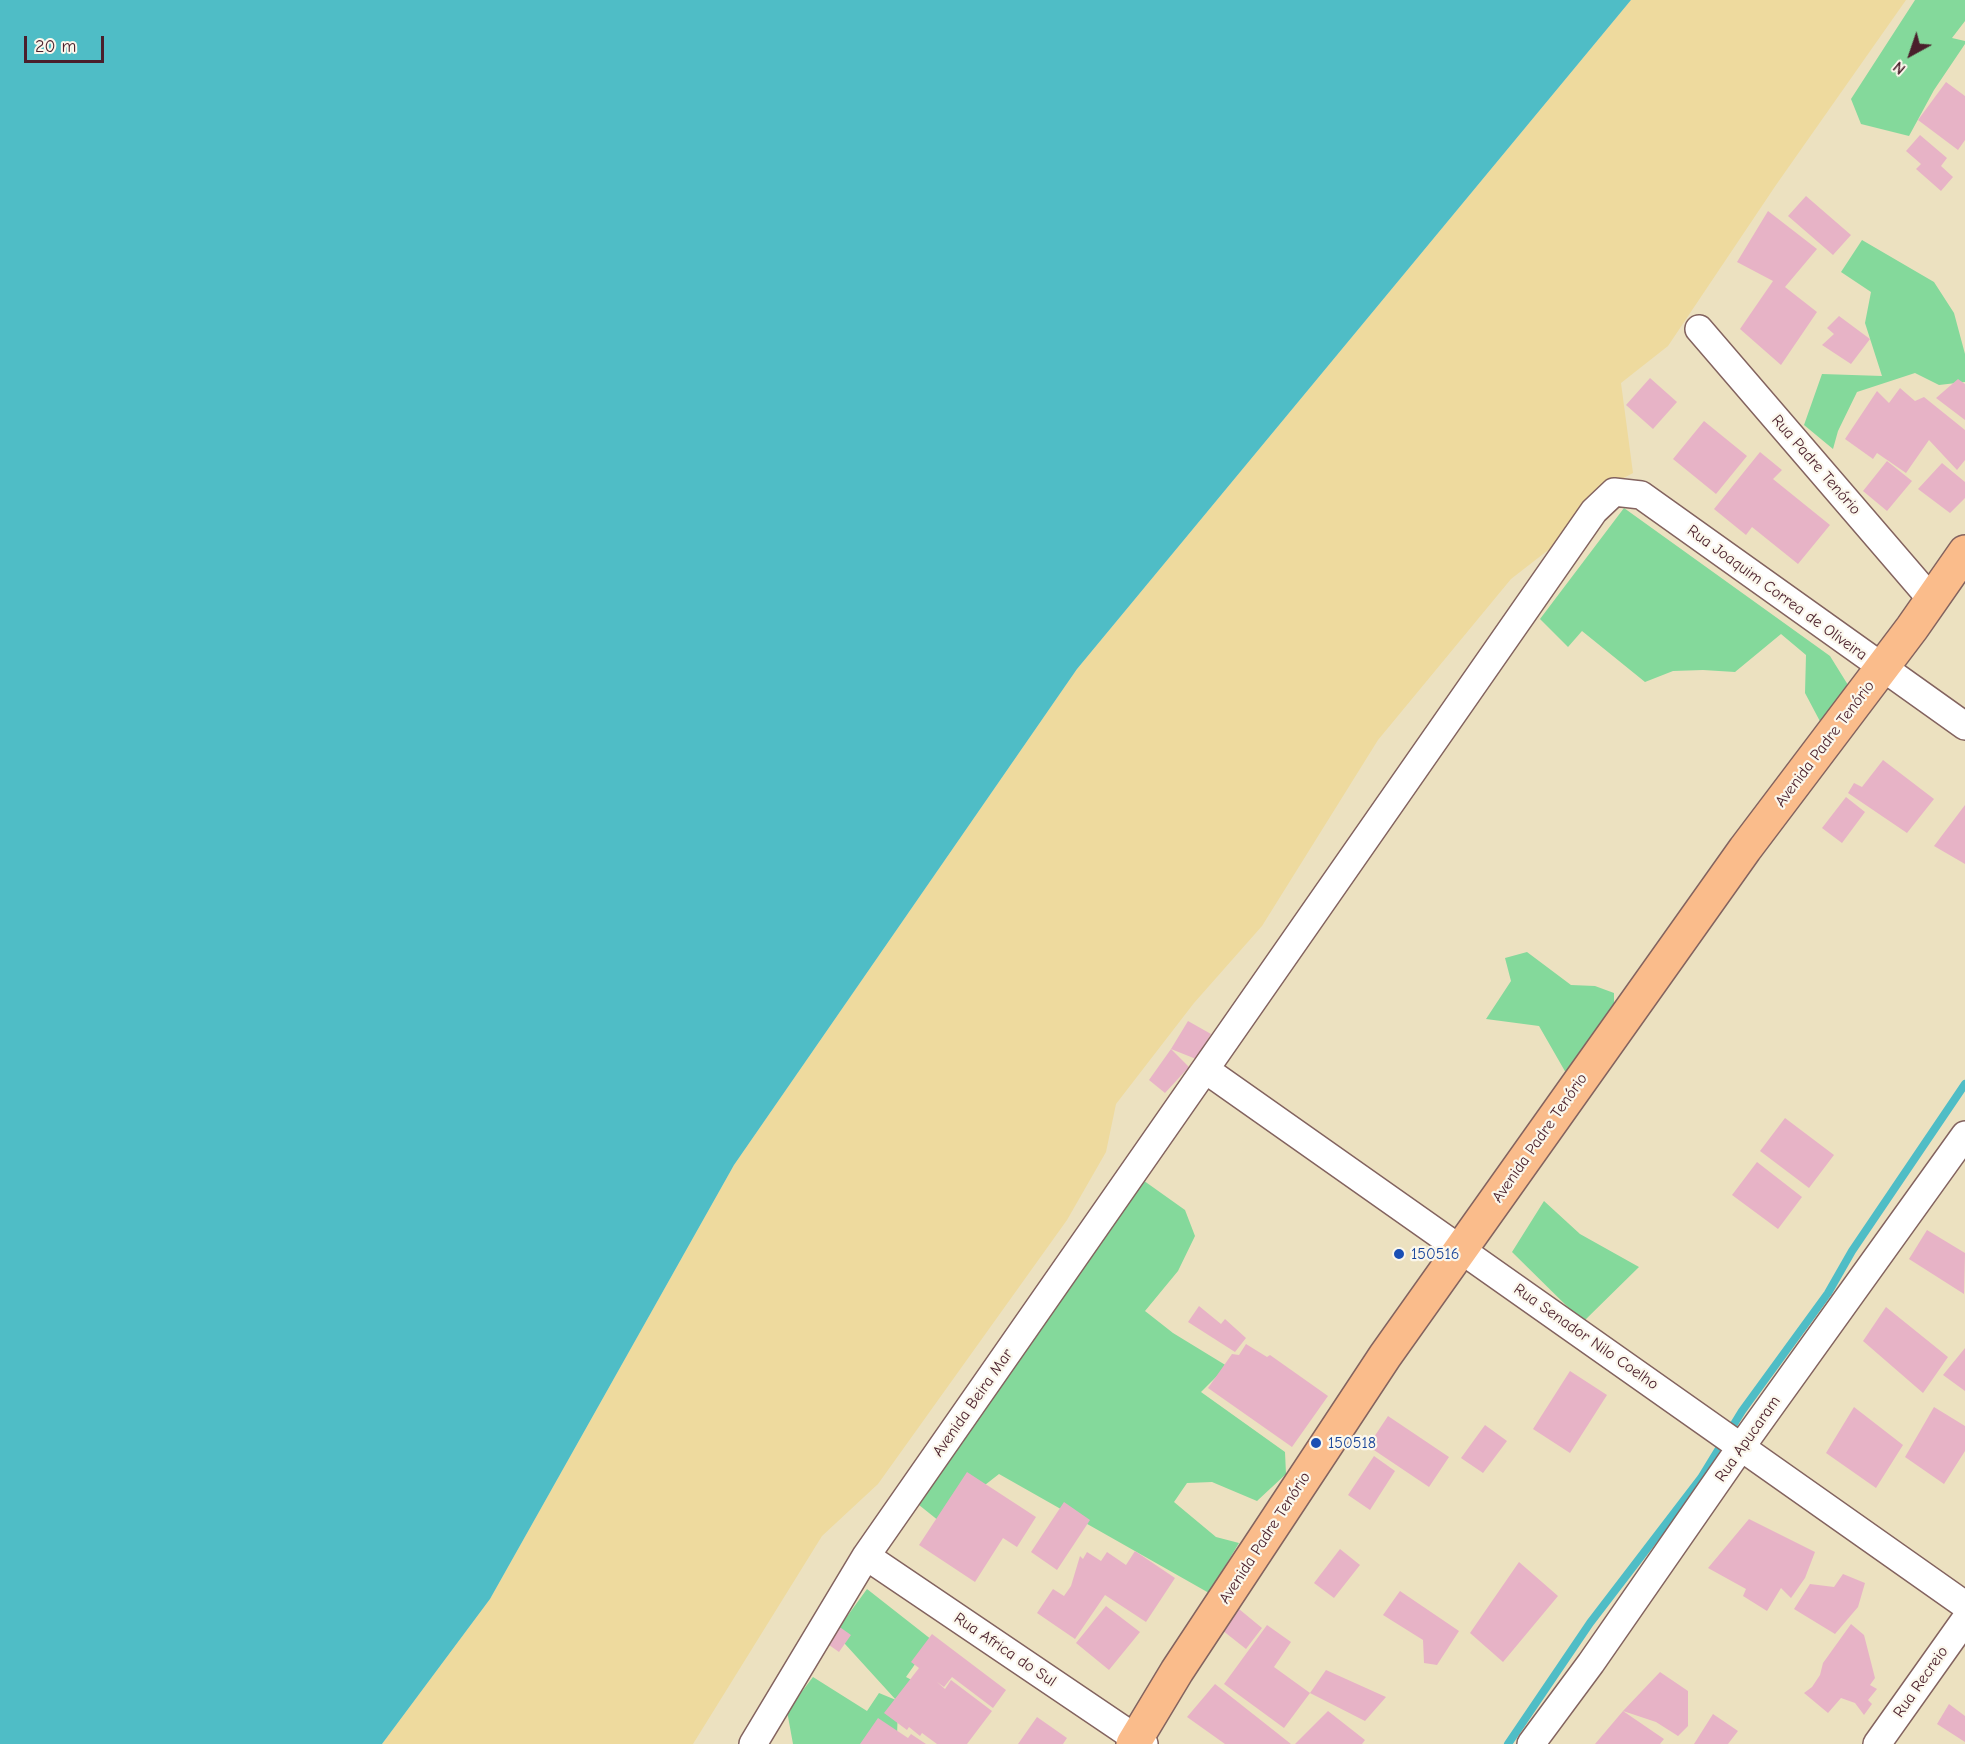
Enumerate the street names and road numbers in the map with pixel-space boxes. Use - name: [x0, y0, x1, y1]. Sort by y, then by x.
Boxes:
- street label: Rua Padre Tenório: [1767, 411, 1865, 519]
- street label: Rua Joaquim Correa de Oliveira: [1683, 521, 1871, 665]
- street label: Avenida Padre Tenório: [1771, 677, 1879, 811]
- street label: Avenida Padre Tenório: [1488, 1070, 1592, 1206]
- street label: Rua Senador Nilo Coelho: [1510, 1280, 1662, 1394]
- street label: Avenida Beira Mar: [929, 1345, 1017, 1461]
- street label: Rua Apucaram: [1711, 1392, 1785, 1486]
- street label: Avenida Padre Tenório: [1215, 1468, 1315, 1608]
- street label: Rua Africa do Sul: [950, 1609, 1060, 1691]
- street label: Rua Recreio: [1889, 1643, 1953, 1721]

